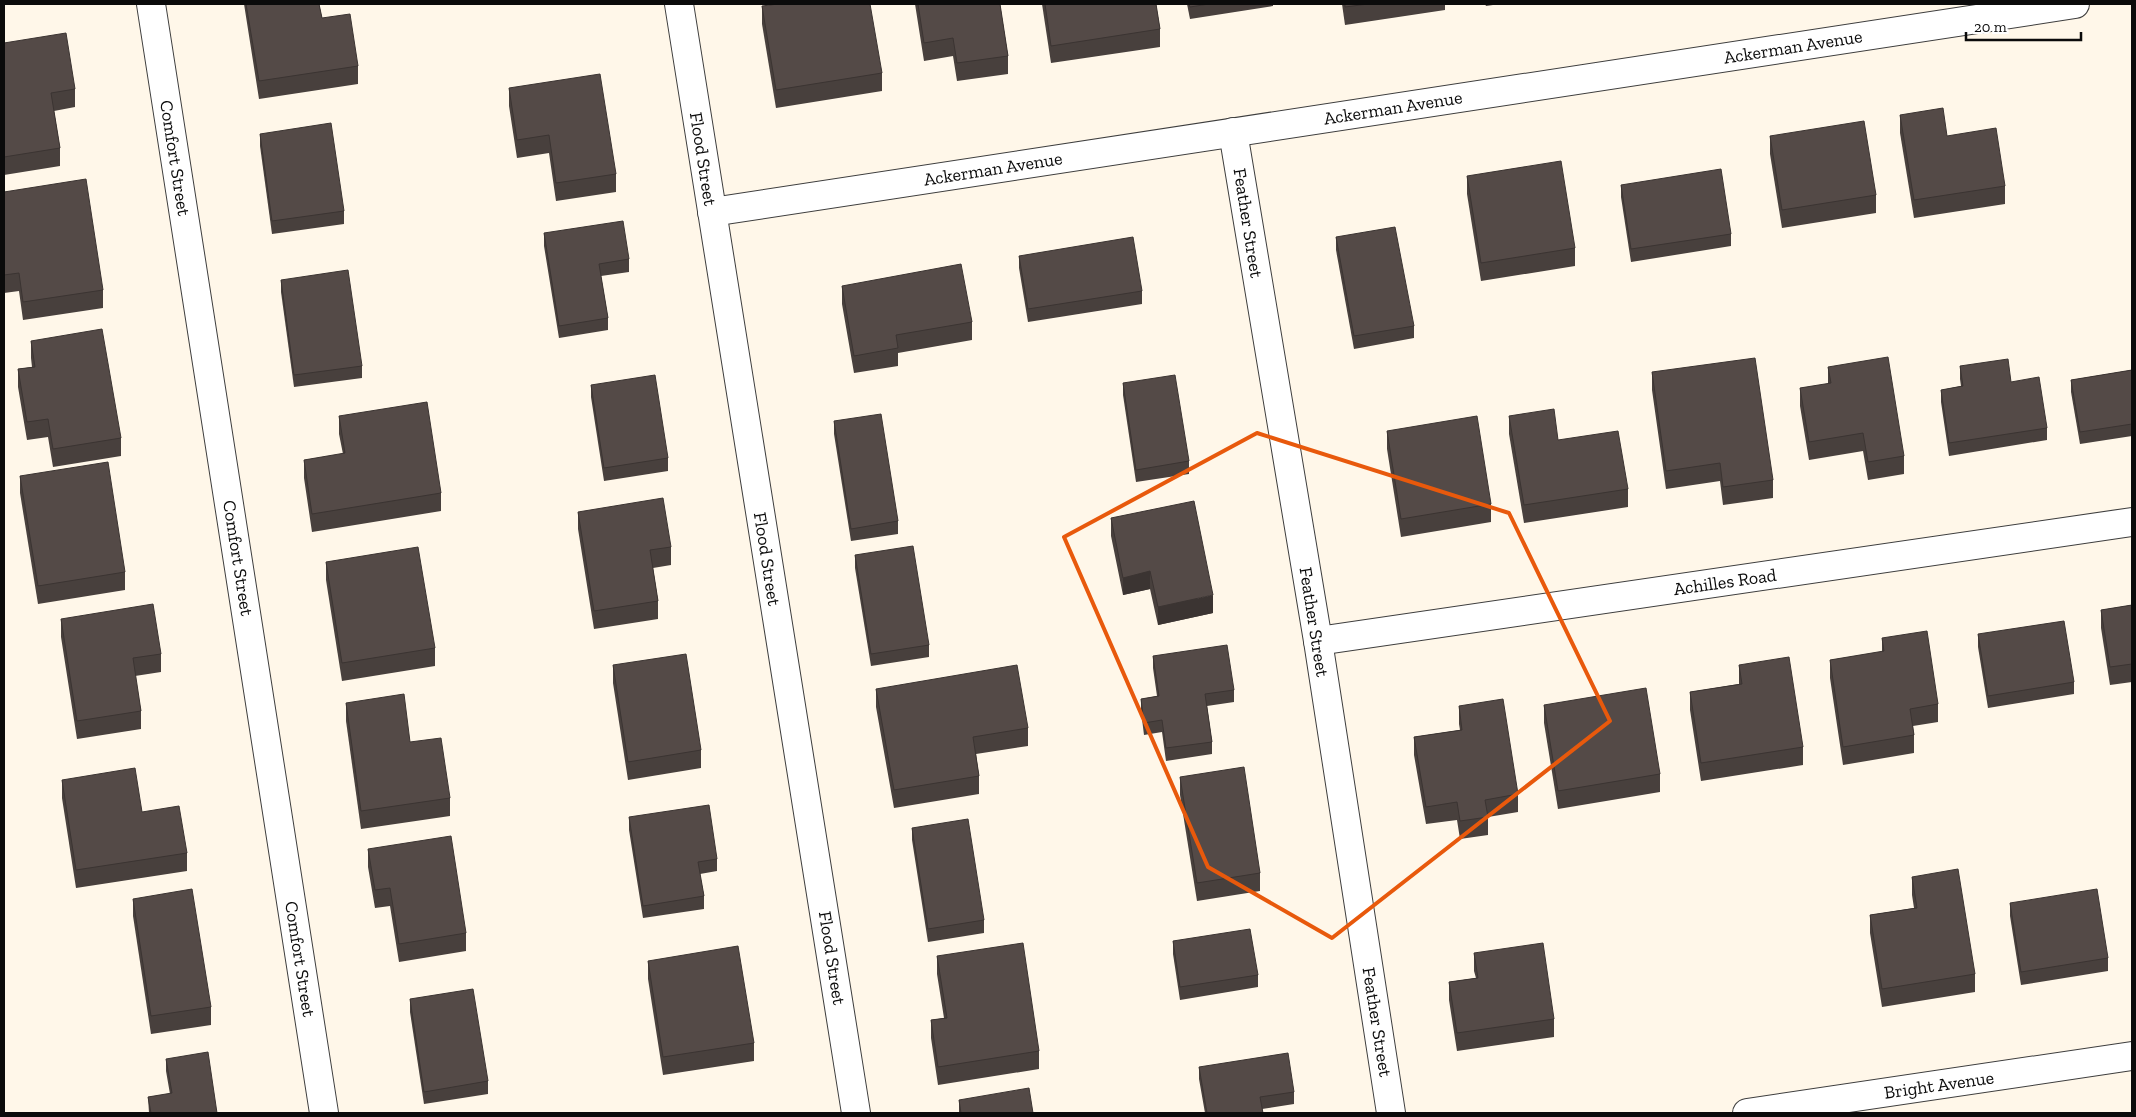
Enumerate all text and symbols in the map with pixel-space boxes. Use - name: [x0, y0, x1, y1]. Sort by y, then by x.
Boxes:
- scale bar: [1966, 10, 2081, 42]
- text: 20 m: [1974, 18, 2007, 36]
- street label: Ackerman Avenue: [1722, 25, 1864, 69]
- street label: Ackerman Avenue: [1322, 86, 1464, 130]
- street label: Comfort Street: [155, 98, 195, 218]
- street label: Flood Street: [685, 111, 721, 208]
- street label: Ackerman Avenue: [922, 147, 1064, 191]
- street label: Feather Street: [1228, 167, 1268, 280]
- street label: Comfort Street: [218, 498, 258, 618]
- street label: Flood Street: [749, 511, 785, 608]
- street label: Achilles Road: [1672, 564, 1778, 600]
- street label: Feather Street: [1294, 566, 1334, 679]
- street label: Comfort Street: [280, 899, 320, 1019]
- street label: Flood Street: [814, 910, 850, 1007]
- street label: Feather Street: [1357, 966, 1397, 1079]
- street label: Bright Avenue: [1883, 1066, 1995, 1104]

